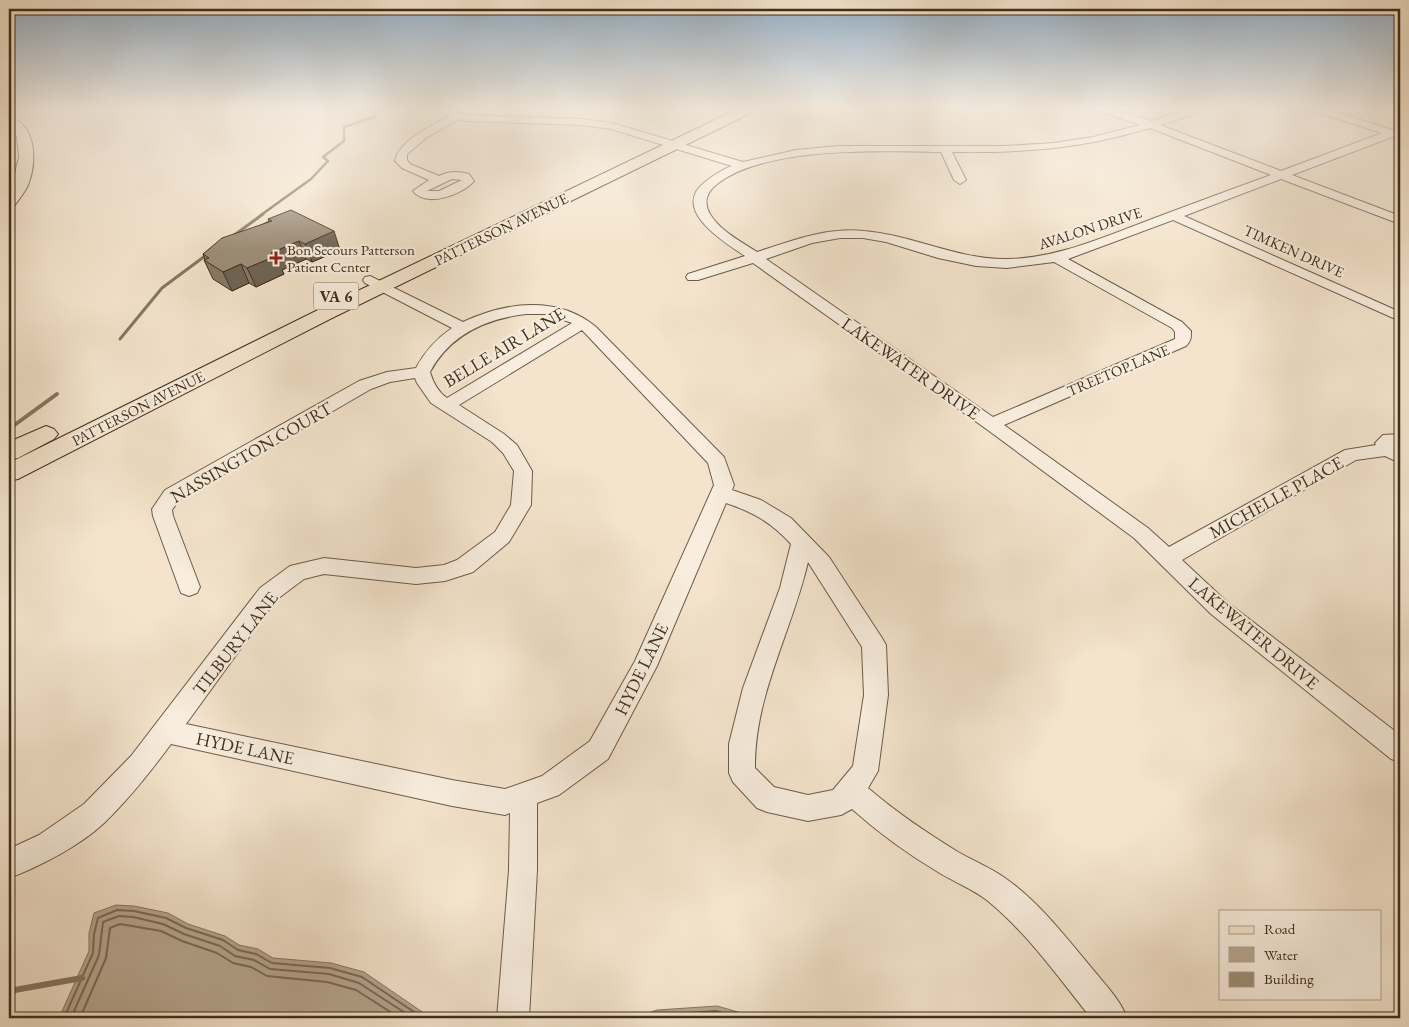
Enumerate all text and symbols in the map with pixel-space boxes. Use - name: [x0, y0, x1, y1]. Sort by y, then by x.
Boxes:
- street label: PATTERSON AVENUE: [431, 188, 572, 270]
- street label: AVALON DRIVE: [1035, 202, 1145, 254]
- street label: TIMKEN DRIVE: [1241, 220, 1348, 282]
- place label: Bon Secours Patterson Patient Center: [287, 240, 415, 276]
- marker: Bon Secours Patterson Patient Center: [269, 251, 283, 265]
- road number: VA 6: [314, 282, 358, 310]
- street label: BELLE AIR LANE: [439, 302, 569, 392]
- street label: LAKEWATER DRIVE: [837, 312, 985, 424]
- street label: TREETOP LANE: [1064, 340, 1173, 400]
- street label: PATTERSON AVENUE: [68, 366, 208, 450]
- street label: NASSINGTON COURT: [166, 396, 337, 508]
- street label: MICHELLE PLACE: [1205, 451, 1347, 543]
- street label: LAKEWATER DRIVE: [1184, 572, 1324, 694]
- street label: TILBURY LANE: [187, 587, 283, 699]
- street label: HYDE LANE: [609, 619, 673, 719]
- street label: HYDE LANE: [194, 726, 296, 770]
- legend: [1219, 910, 1382, 1000]
- text: Road: [1264, 919, 1296, 938]
- text: Water: [1264, 945, 1298, 964]
- text: Building: [1264, 969, 1314, 988]

